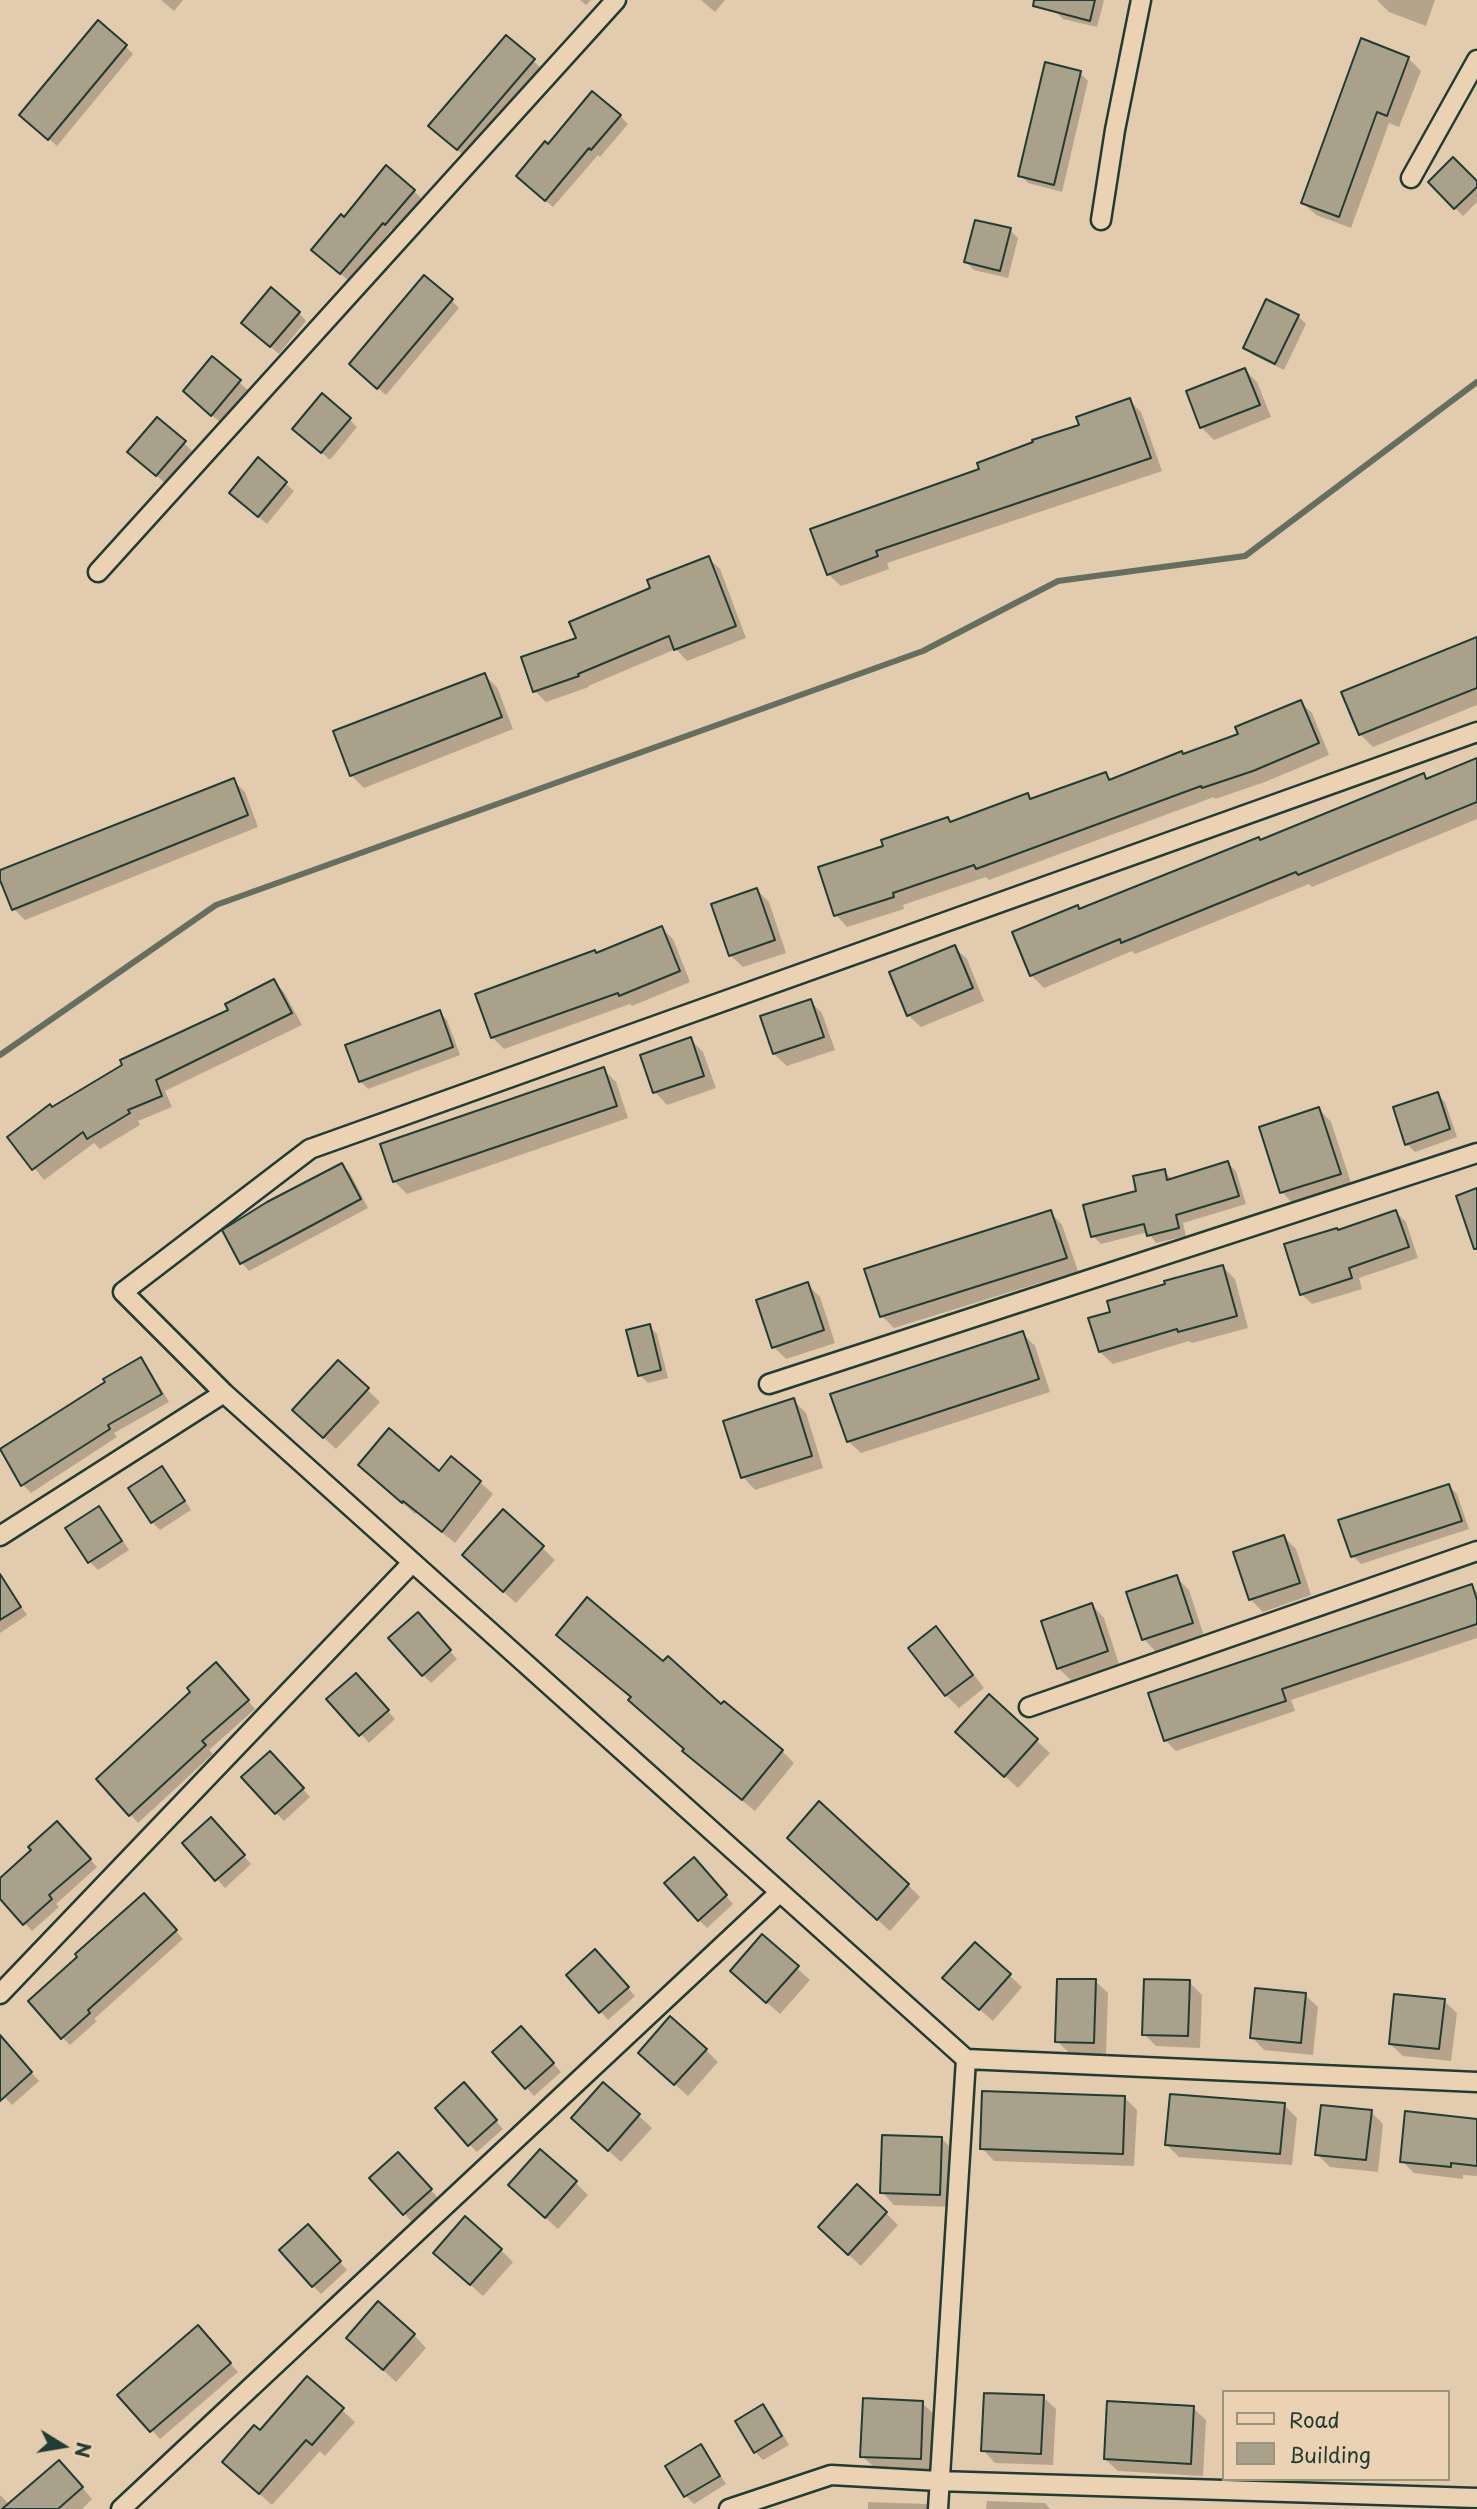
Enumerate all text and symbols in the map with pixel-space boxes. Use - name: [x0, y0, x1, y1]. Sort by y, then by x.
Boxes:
- legend: [1222, 2390, 1449, 2481]
- text: Road: [1289, 2403, 1340, 2435]
- north arrow: [28, 2411, 98, 2481]
- text: Building: [1289, 2438, 1371, 2470]
- text: N: [68, 2440, 99, 2460]

